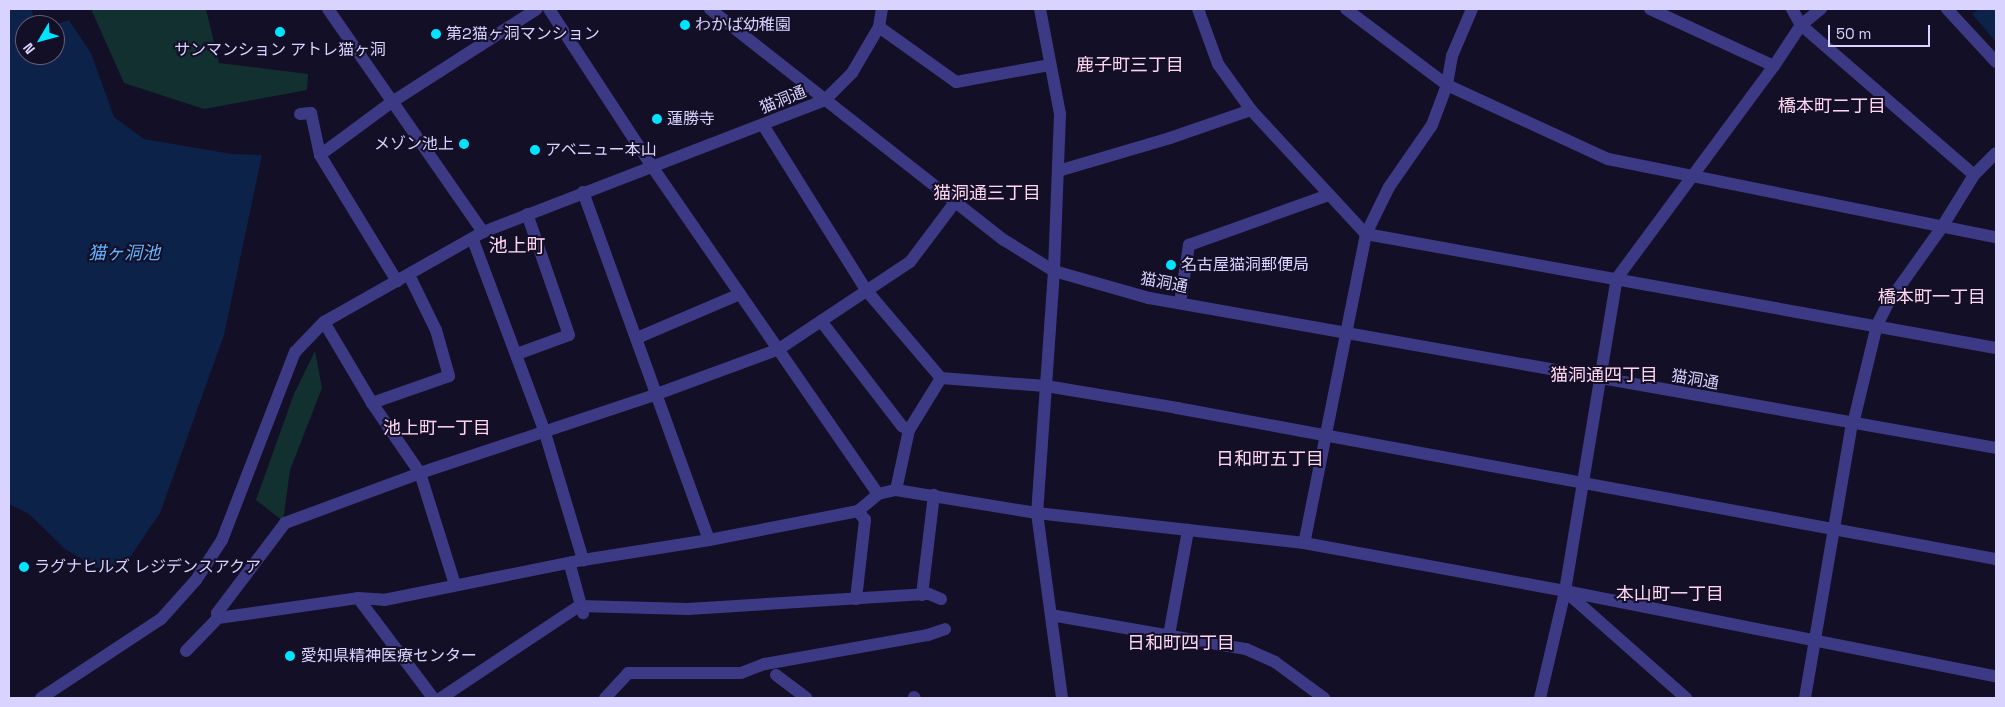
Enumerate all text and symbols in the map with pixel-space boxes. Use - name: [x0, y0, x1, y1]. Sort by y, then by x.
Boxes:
- north arrow: [15, 15, 65, 65]
- place label: わかば幼稚園: [695, 15, 791, 35]
- scale bar: [1830, 15, 1932, 47]
- marker: わかば幼稚園: [679, 19, 691, 31]
- place label: 第2猫ヶ洞マンション: [446, 24, 600, 44]
- text: 50 m: [1836, 24, 1871, 43]
- marker: サンマンション アトレ猫ヶ洞: [274, 26, 286, 38]
- marker: 第2猫ヶ洞マンション: [430, 28, 442, 40]
- text: N: [19, 39, 39, 58]
- place label: サンマンション アトレ猫ヶ洞: [174, 40, 386, 60]
- district label: 鹿子町三丁目: [1076, 54, 1184, 76]
- street label: 猫洞通: [757, 82, 809, 118]
- district label: 橋本町二丁目: [1778, 95, 1886, 117]
- place label: 蓮勝寺: [667, 109, 715, 129]
- marker: 蓮勝寺: [651, 113, 663, 125]
- place label: メゾン池上: [374, 134, 454, 154]
- marker: メゾン池上: [458, 138, 470, 150]
- place label: アベニュー本山: [545, 140, 657, 160]
- marker: アベニュー本山: [529, 144, 541, 156]
- district label: 猫洞通三丁目: [933, 182, 1041, 204]
- district label: 池上町: [489, 235, 545, 257]
- water label: 猫ヶ洞池: [88, 242, 160, 264]
- place label: 名古屋猫洞郵便局: [1181, 255, 1309, 275]
- marker: 名古屋猫洞郵便局: [1165, 259, 1177, 271]
- street label: 猫洞通: [1139, 269, 1189, 297]
- district label: 橋本町一丁目: [1878, 286, 1986, 308]
- district label: 猫洞通四丁目: [1550, 364, 1658, 386]
- street label: 猫洞通: [1670, 366, 1720, 394]
- district label: 池上町一丁目: [383, 417, 491, 439]
- district label: 日和町五丁目: [1216, 448, 1324, 470]
- place label: ラグナヒルズ レジデンスアクア: [34, 557, 262, 577]
- marker: ラグナヒルズ レジデンスアクア: [18, 561, 30, 573]
- district label: 本山町一丁目: [1616, 583, 1724, 605]
- district label: 日和町四丁目: [1127, 632, 1235, 654]
- place label: 愛知県精神医療センター: [301, 646, 477, 666]
- marker: 愛知県精神医療センター: [283, 649, 297, 663]

